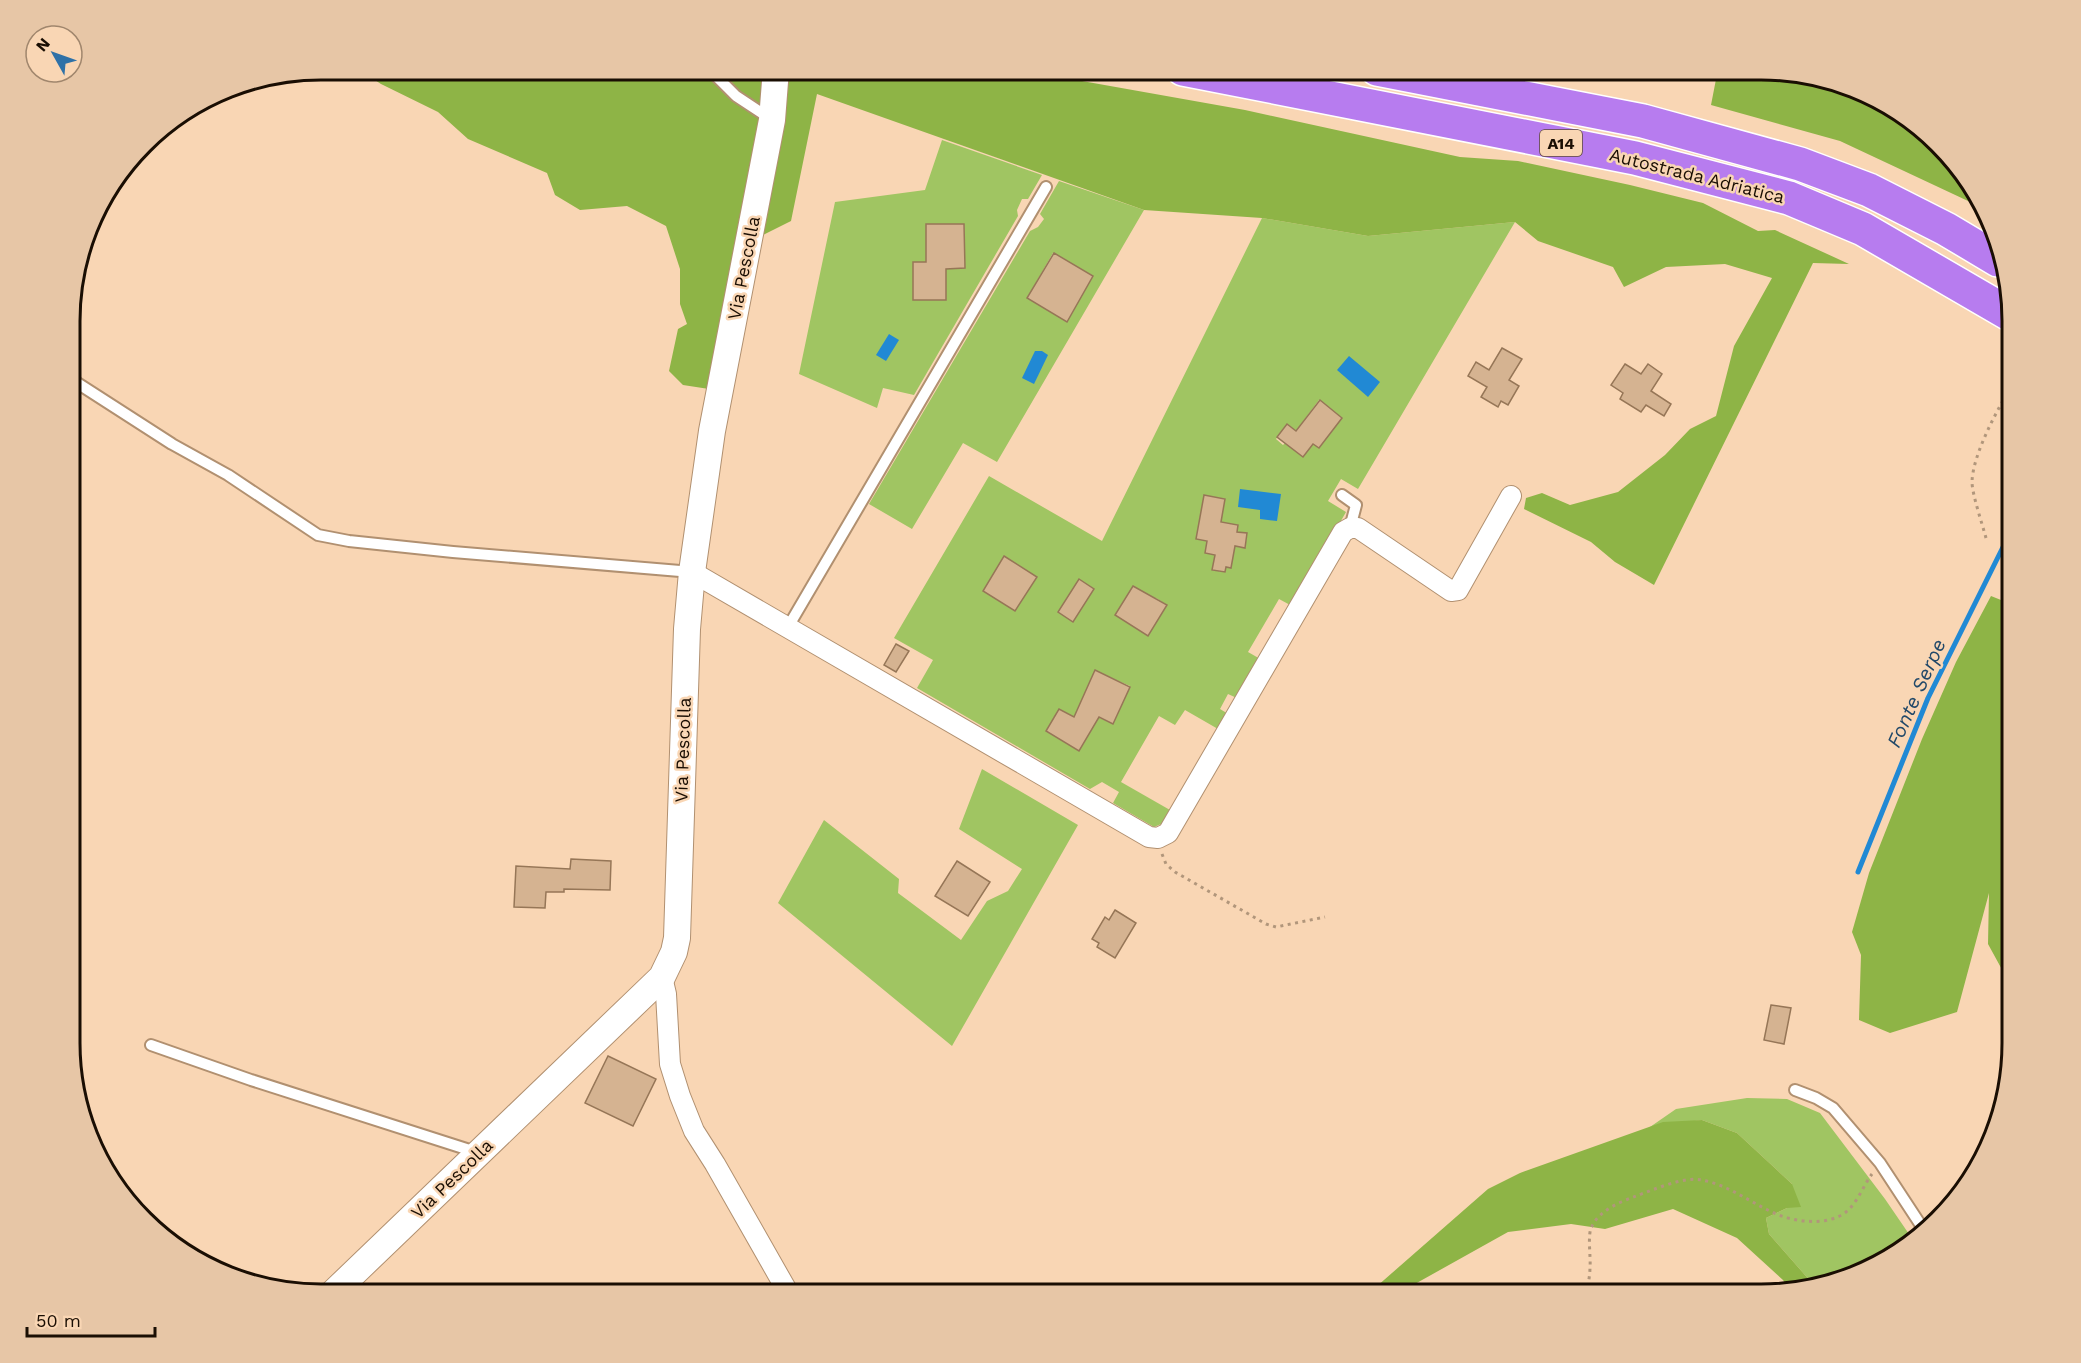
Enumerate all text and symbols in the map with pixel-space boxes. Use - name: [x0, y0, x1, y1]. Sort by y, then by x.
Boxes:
- north arrow: [24, 24, 84, 84]
- text: N: [32, 34, 54, 55]
- road number: A14: [1540, 130, 1582, 156]
- street label: Autostrada Adriatica: [1607, 144, 1787, 207]
- street label: Via Pescolla: [723, 214, 764, 322]
- water label: Fonte Serpe: [1881, 635, 1951, 751]
- street label: Via Pescolla: [670, 697, 695, 803]
- street label: Via Pescolla: [407, 1135, 497, 1223]
- scale bar: [27, 1300, 154, 1338]
- text: 50 m: [36, 1310, 81, 1331]

